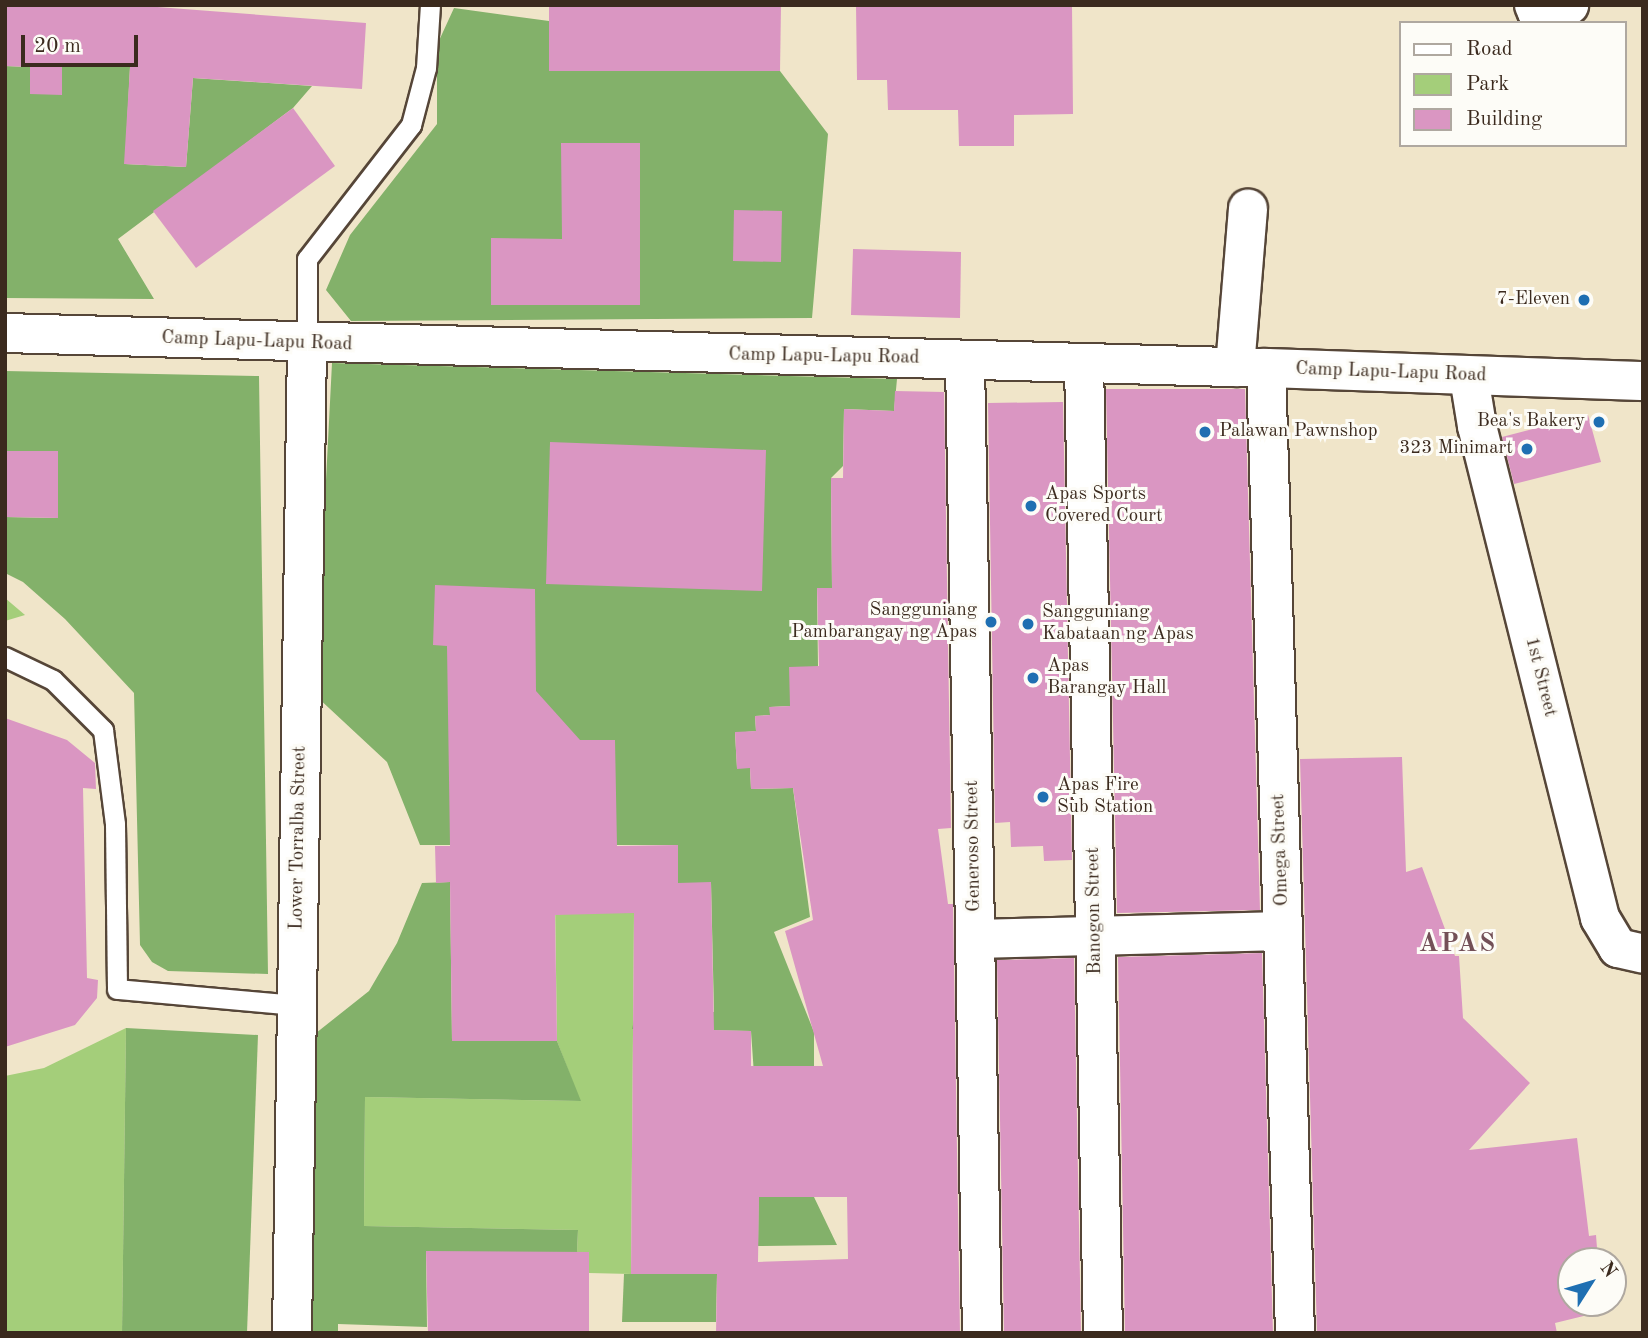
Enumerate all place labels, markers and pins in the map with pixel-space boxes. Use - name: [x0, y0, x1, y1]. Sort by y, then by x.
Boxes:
- place label: 7-Eleven: [1497, 289, 1570, 311]
- marker: 7-Eleven: [1576, 292, 1592, 308]
- place label: Bea's Bakery: [1477, 411, 1585, 433]
- marker: Bea's Bakery: [1591, 414, 1607, 430]
- place label: Palawan Pawnshop: [1219, 421, 1377, 443]
- marker: Palawan Pawnshop: [1197, 424, 1213, 440]
- place label: 323 Minimart: [1399, 438, 1513, 460]
- marker: 323 Minimart: [1519, 441, 1535, 457]
- place label: Apas Sports Covered Court: [1045, 484, 1163, 528]
- marker: Apas Sports Covered Court: [1023, 498, 1039, 514]
- place label: Sangguniang Pambarangay ng Apas: [791, 600, 977, 644]
- place label: Sangguniang Kabataan ng Apas: [1042, 602, 1194, 646]
- marker: Sangguniang Pambarangay ng Apas: [983, 614, 999, 630]
- marker: Sangguniang Kabataan ng Apas: [1020, 616, 1036, 632]
- place label: Apas Barangay Hall: [1047, 656, 1166, 700]
- marker: Apas Barangay Hall: [1025, 670, 1041, 686]
- place label: Apas Fire Sub Station: [1057, 775, 1153, 819]
- marker: Apas Fire Sub Station: [1035, 789, 1051, 805]

